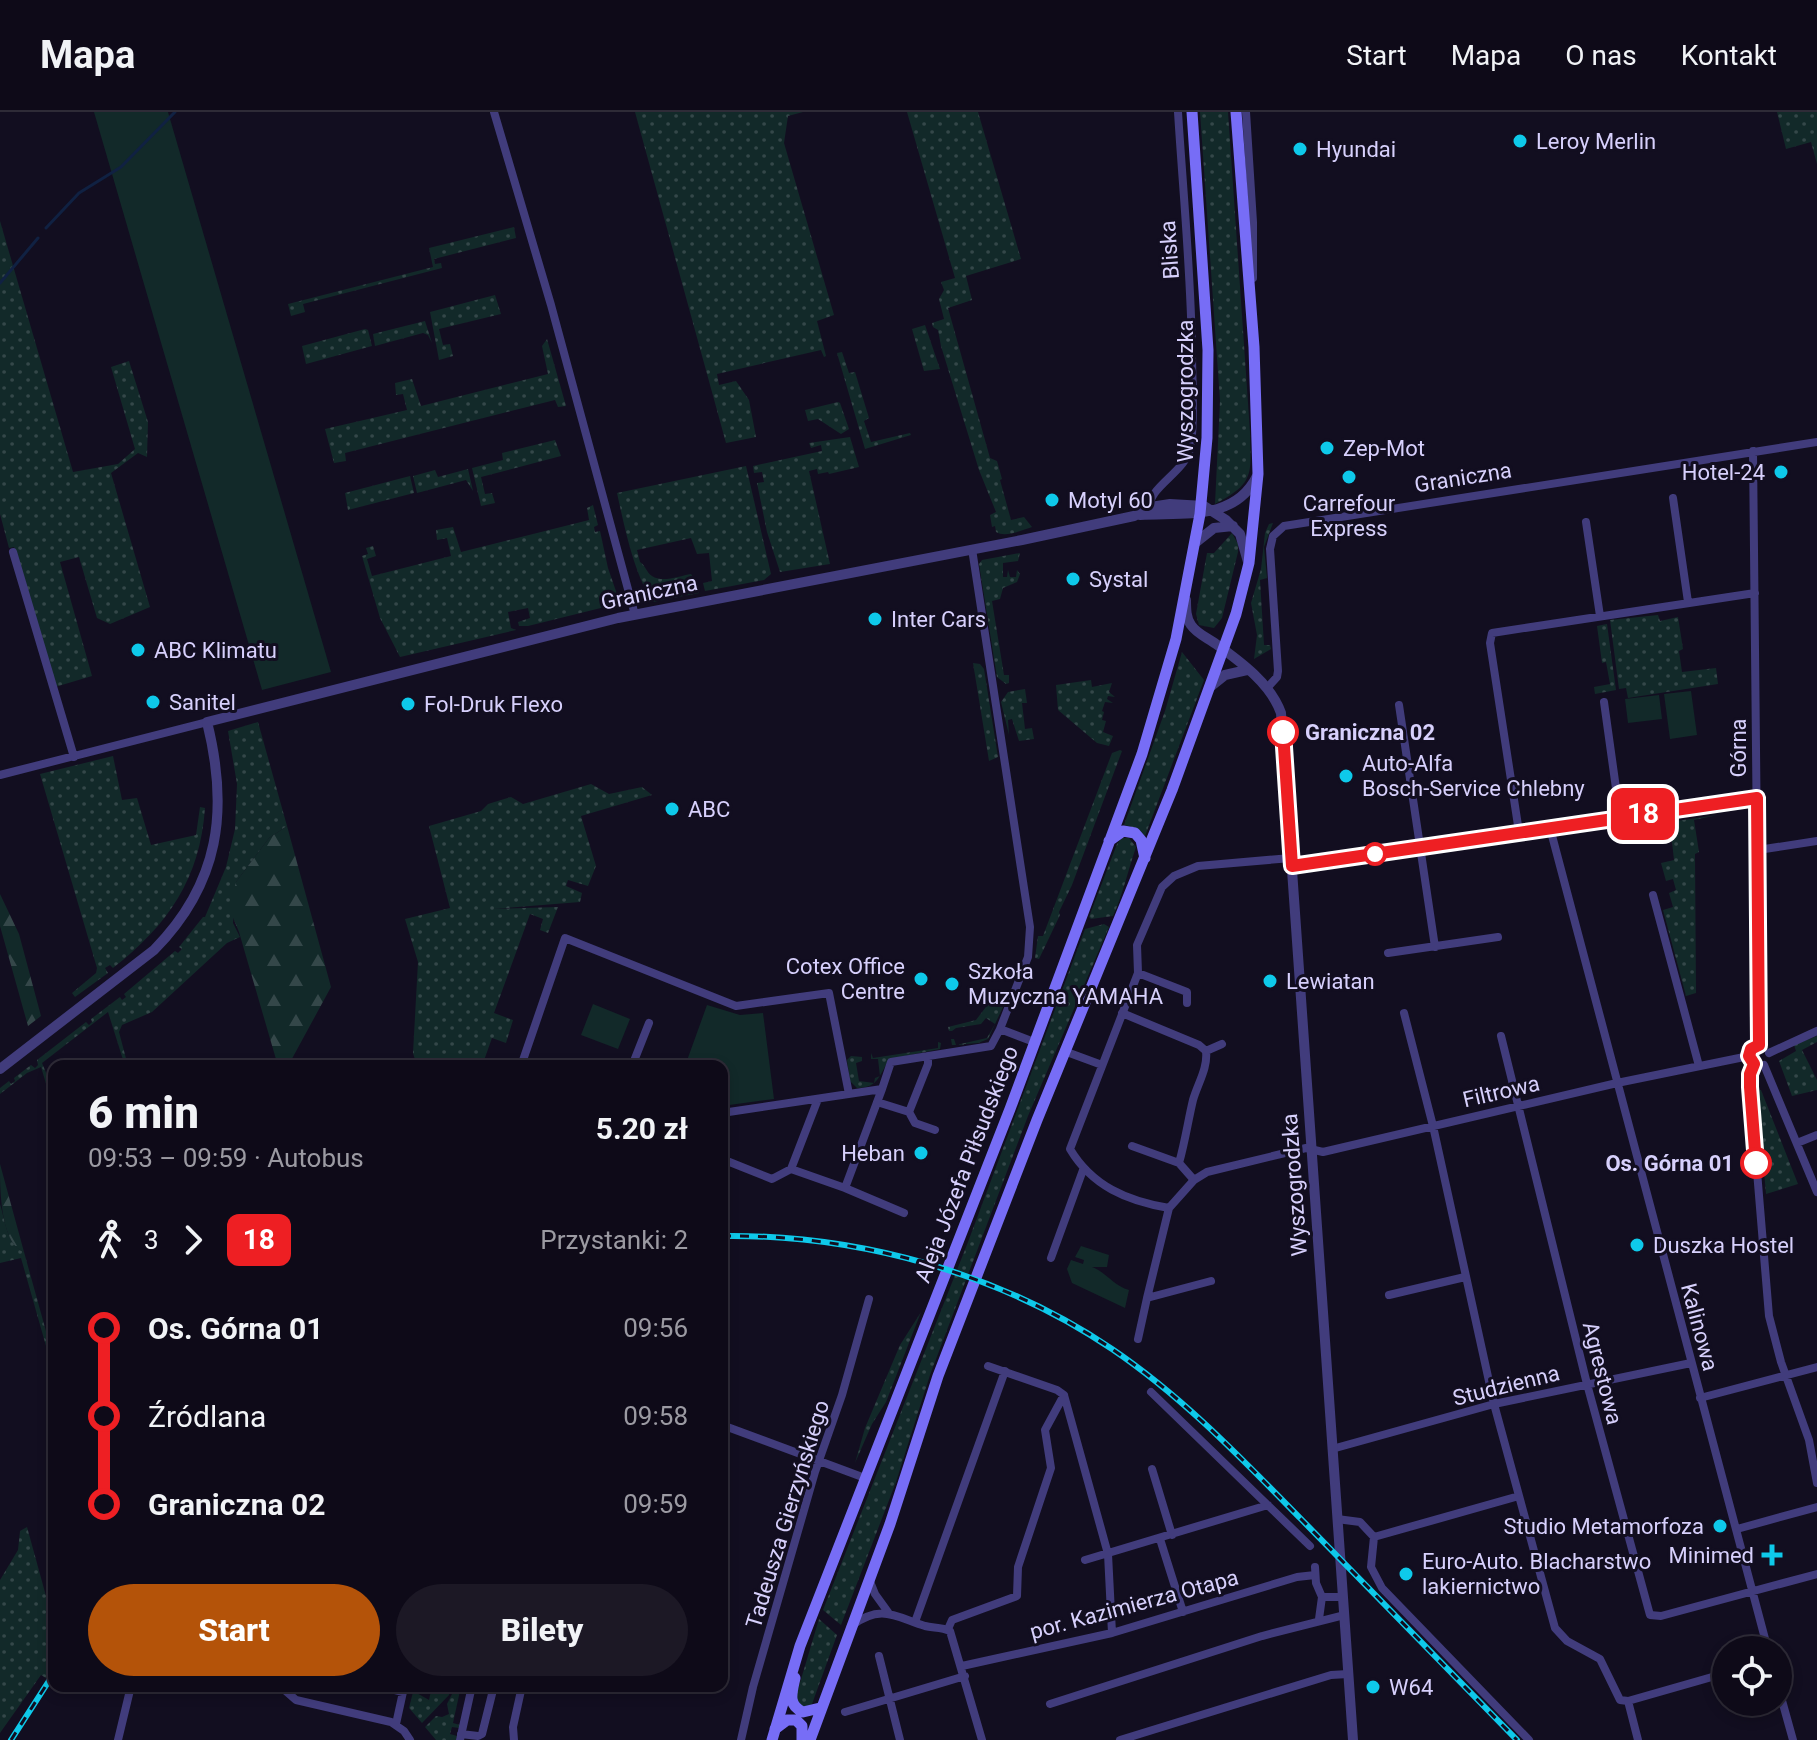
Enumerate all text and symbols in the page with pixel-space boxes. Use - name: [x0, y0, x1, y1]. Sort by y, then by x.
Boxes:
- text: Mapa: [40, 33, 135, 77]
- text: Start: [1346, 39, 1407, 72]
- text: Mapa: [1451, 39, 1521, 72]
- text: O nas: [1565, 39, 1637, 72]
- text: Kontakt: [1681, 39, 1777, 72]
- place label: Leroy Merlin: [1536, 129, 1656, 154]
- marker: Leroy Merlin: [1511, 132, 1529, 150]
- place label: Hyundai: [1316, 137, 1396, 162]
- marker: Hyundai: [1291, 140, 1309, 158]
- street label: Bliska: [1155, 220, 1184, 280]
- street label: Wyszogrodzka: [1173, 319, 1198, 463]
- place label: Zep-Mot: [1343, 436, 1425, 461]
- marker: Zep-Mot: [1318, 439, 1336, 457]
- street label: Graniczna: [1413, 457, 1513, 498]
- place label: Hotel-24: [1682, 460, 1765, 485]
- marker: Hotel-24: [1772, 463, 1790, 481]
- marker: Carrefour Express: [1340, 468, 1358, 486]
- place label: Motyl 60: [1068, 488, 1153, 513]
- marker: Motyl 60: [1043, 491, 1061, 509]
- place label: Carrefour Express: [1303, 491, 1396, 541]
- place label: Systal: [1089, 567, 1148, 592]
- street label: Graniczna: [599, 570, 700, 615]
- marker: Systal: [1064, 570, 1082, 588]
- place label: Inter Cars: [891, 607, 986, 632]
- marker: Inter Cars: [866, 610, 884, 628]
- place label: ABC Klimatu: [154, 638, 277, 663]
- marker: ABC Klimatu: [129, 641, 147, 659]
- place label: Sanitel: [169, 690, 236, 715]
- place label: Fol-Druk Flexo: [424, 692, 563, 717]
- marker: Sanitel: [144, 693, 162, 711]
- marker: Fol-Druk Flexo: [399, 695, 417, 713]
- marker: Graniczna 02: [1268, 717, 1298, 747]
- street label: Górna: [1726, 718, 1751, 778]
- place label: Graniczna 02: [1305, 720, 1435, 745]
- place label: Auto-Alfa Bosch-Service Chlebny: [1362, 751, 1585, 801]
- marker: Auto-Alfa Bosch-Service Chlebny: [1337, 767, 1355, 785]
- line badge: 18: [1607, 788, 1679, 840]
- place label: ABC: [688, 797, 730, 822]
- text: 18: [1627, 797, 1659, 830]
- marker: ABC: [663, 800, 681, 818]
- unlabelled marker: [1364, 843, 1386, 865]
- place label: Cotex Office Centre: [786, 954, 905, 1004]
- place label: Szkoła Muzyczna YAMAHA: [968, 959, 1164, 1009]
- place label: Lewiatan: [1286, 969, 1375, 994]
- marker: Cotex Office Centre: [912, 970, 930, 988]
- marker: Lewiatan: [1261, 972, 1279, 990]
- marker: Szkoła Muzyczna YAMAHA: [943, 975, 961, 993]
- street label: Aleja Józefa Piłsudskiego: [910, 1042, 1023, 1286]
- street label: Filtrowa: [1460, 1070, 1542, 1112]
- text: 6 min: [88, 1087, 199, 1139]
- text: 5.20 zł: [596, 1111, 688, 1146]
- street label: Wyszogrodzka: [1277, 1113, 1312, 1257]
- place label: Heban: [841, 1141, 905, 1166]
- text: 09:53 – 09:59 · Autobus: [88, 1143, 364, 1173]
- marker: Heban: [912, 1144, 930, 1162]
- marker: Os. Górna 01: [1741, 1148, 1771, 1178]
- place label: Os. Górna 01: [1605, 1151, 1734, 1176]
- icon: walk: [88, 1218, 132, 1262]
- icon: forward: [171, 1218, 215, 1262]
- text: 18: [243, 1223, 275, 1256]
- text: 3: [144, 1225, 159, 1255]
- text: Przystanki: 2: [540, 1225, 688, 1255]
- place label: Duszka Hostel: [1653, 1233, 1794, 1258]
- marker: Duszka Hostel: [1628, 1236, 1646, 1254]
- street label: Kalinowa: [1676, 1281, 1723, 1374]
- text: Os. Górna 01: [148, 1311, 323, 1346]
- text: 09:56: [623, 1313, 688, 1343]
- street label: Agrestowa: [1578, 1319, 1627, 1427]
- street label: Studzienna: [1450, 1360, 1562, 1411]
- street label: Tadeusza Gierzyńskiego: [741, 1397, 834, 1631]
- text: Źródlana: [148, 1399, 266, 1434]
- text: 09:58: [623, 1401, 688, 1431]
- text: Graniczna 02: [148, 1487, 325, 1522]
- text: 09:59: [623, 1489, 688, 1519]
- place label: Studio Metamorfoza: [1503, 1514, 1704, 1539]
- marker: Studio Metamorfoza: [1711, 1517, 1729, 1535]
- place label: Minimed: [1669, 1543, 1754, 1568]
- marker: Minimed: [1761, 1544, 1783, 1566]
- place label: Euro-Auto. Blacharstwo lakiernictwo: [1422, 1549, 1651, 1599]
- street label: por. Kazimierza Otapa: [1027, 1565, 1241, 1644]
- marker: Euro-Auto. Blacharstwo lakiernictwo: [1397, 1565, 1415, 1583]
- button: Start: [88, 1584, 380, 1676]
- button: Bilety: [396, 1584, 688, 1676]
- map controls: [1712, 1636, 1792, 1716]
- button: locate: [1712, 1636, 1792, 1716]
- place label: W64: [1389, 1675, 1433, 1700]
- marker: W64: [1364, 1678, 1382, 1696]

